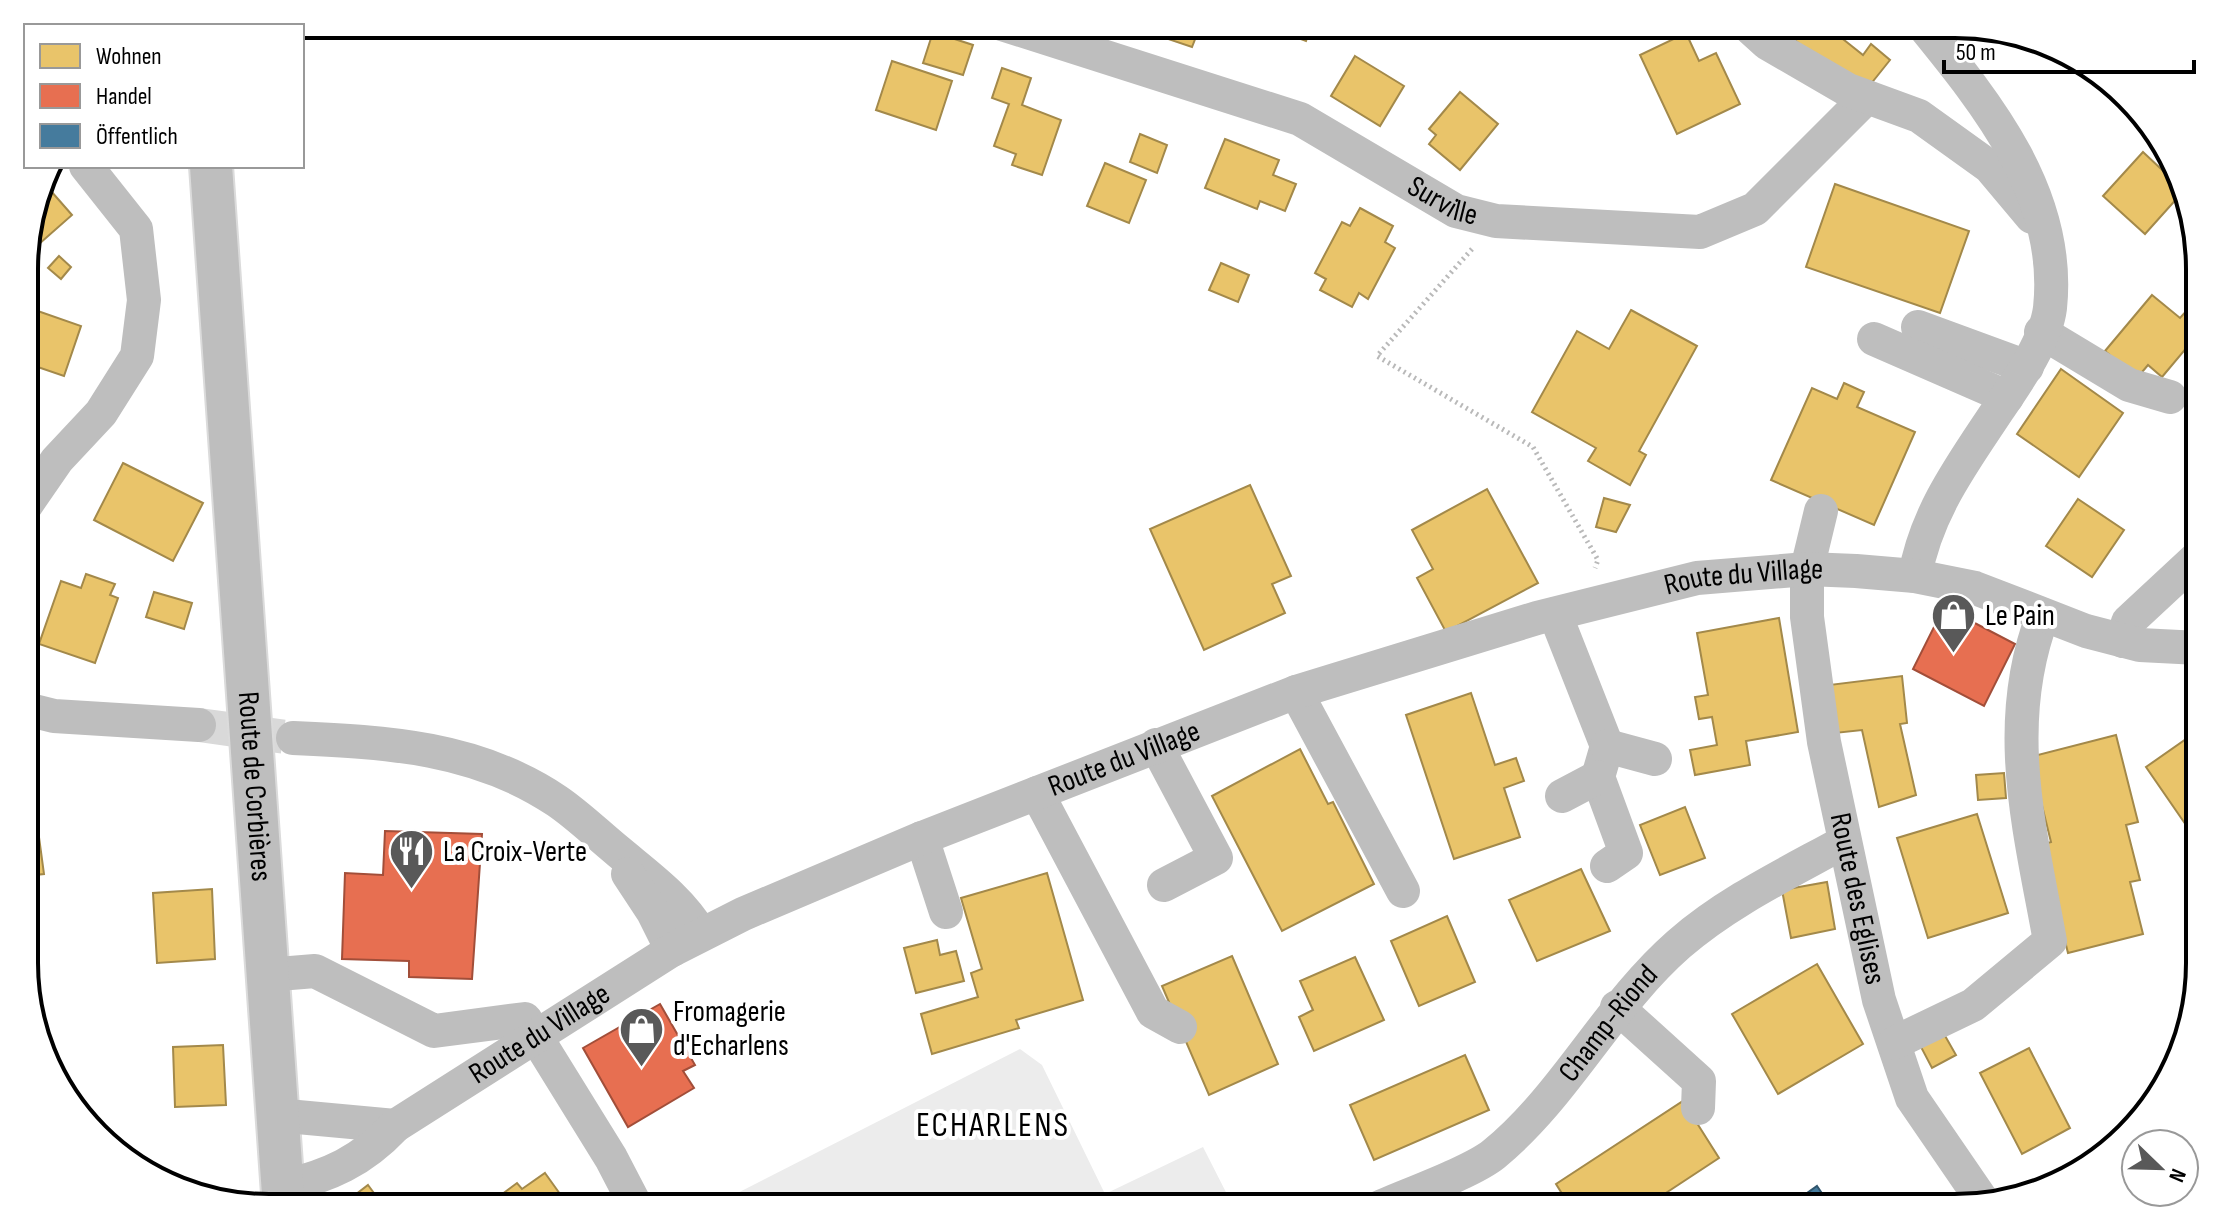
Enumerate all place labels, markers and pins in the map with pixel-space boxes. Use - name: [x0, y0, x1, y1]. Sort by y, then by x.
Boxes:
- shop icon: Le Pain: [1930, 592, 1978, 655]
- place label: Le Pain: [1985, 598, 2055, 634]
- restaurant icon: La Croix-Verte: [388, 828, 436, 891]
- place label: La Croix-Verte: [443, 834, 587, 870]
- place label: Fromagerie d'Echarlens: [673, 994, 789, 1064]
- shop icon: Fromagerie d'Echarlens: [618, 1005, 666, 1068]

